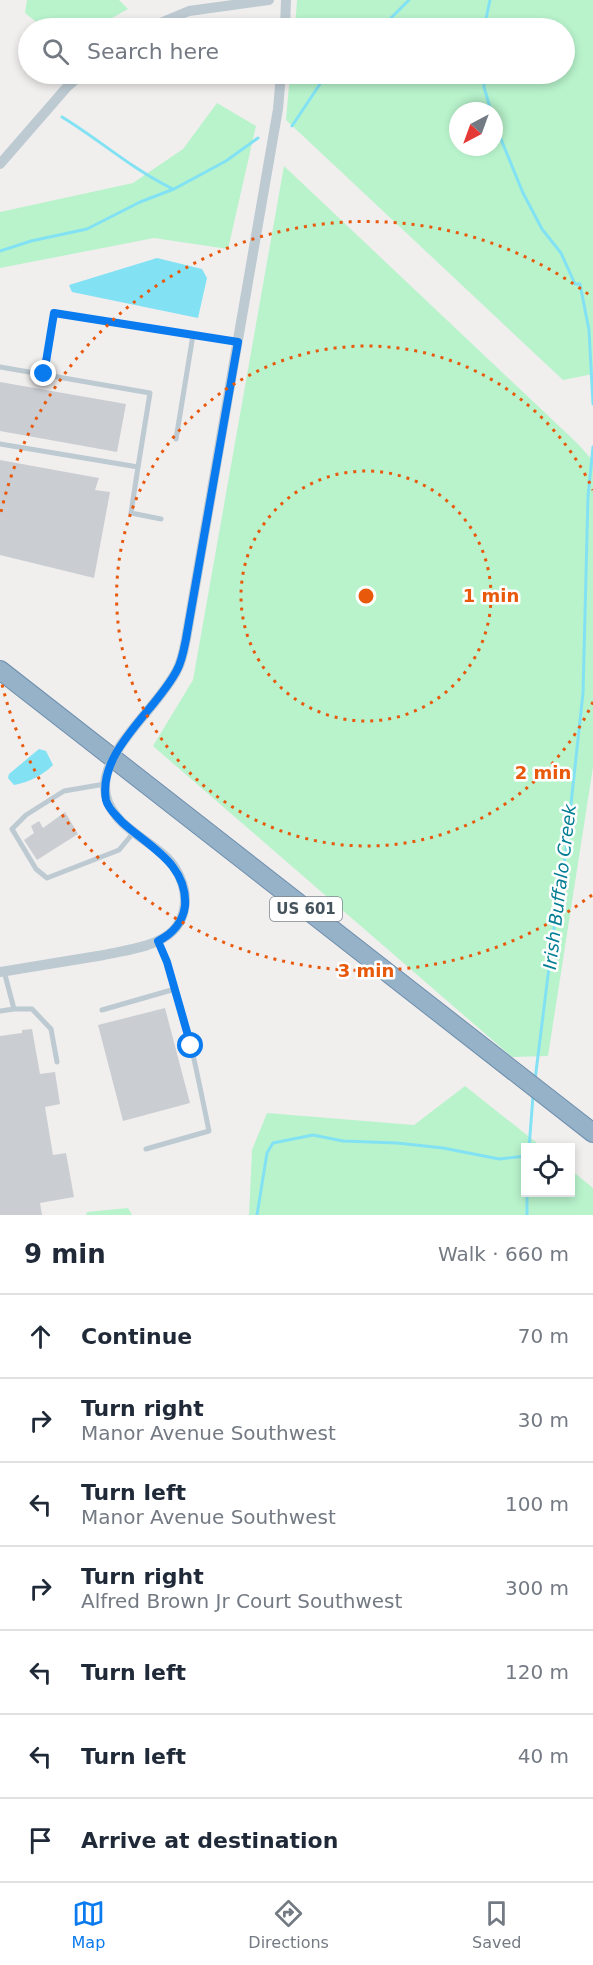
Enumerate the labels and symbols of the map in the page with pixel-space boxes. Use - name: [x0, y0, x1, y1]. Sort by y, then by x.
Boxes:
- north arrow: [449, 102, 503, 156]
- route end: [30, 360, 56, 386]
- text: 1 min: [463, 585, 519, 606]
- centre of rings: [356, 586, 376, 606]
- text: 2 min: [515, 762, 571, 783]
- water label: Irish Buffalo Creek: [539, 802, 580, 971]
- road number: US 601: [270, 897, 342, 921]
- text: 3 min: [338, 960, 394, 981]
- route start: [177, 1032, 203, 1058]

